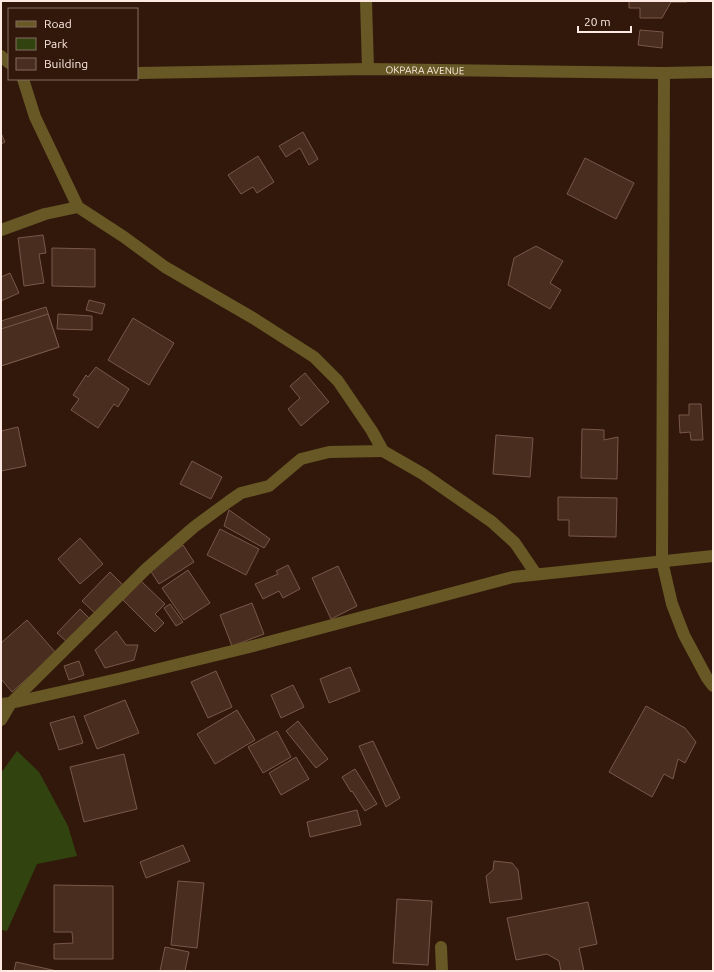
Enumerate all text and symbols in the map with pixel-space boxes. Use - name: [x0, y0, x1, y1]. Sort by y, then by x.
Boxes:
- legend: [8, 8, 138, 80]
- scale bar: [578, 8, 631, 34]
- text: 20 m: [584, 15, 611, 28]
- text: Road: [44, 17, 72, 30]
- text: Park: [44, 37, 68, 50]
- text: Building: [44, 57, 88, 70]
- street label: OKPARA AVENUE: [385, 64, 465, 76]

